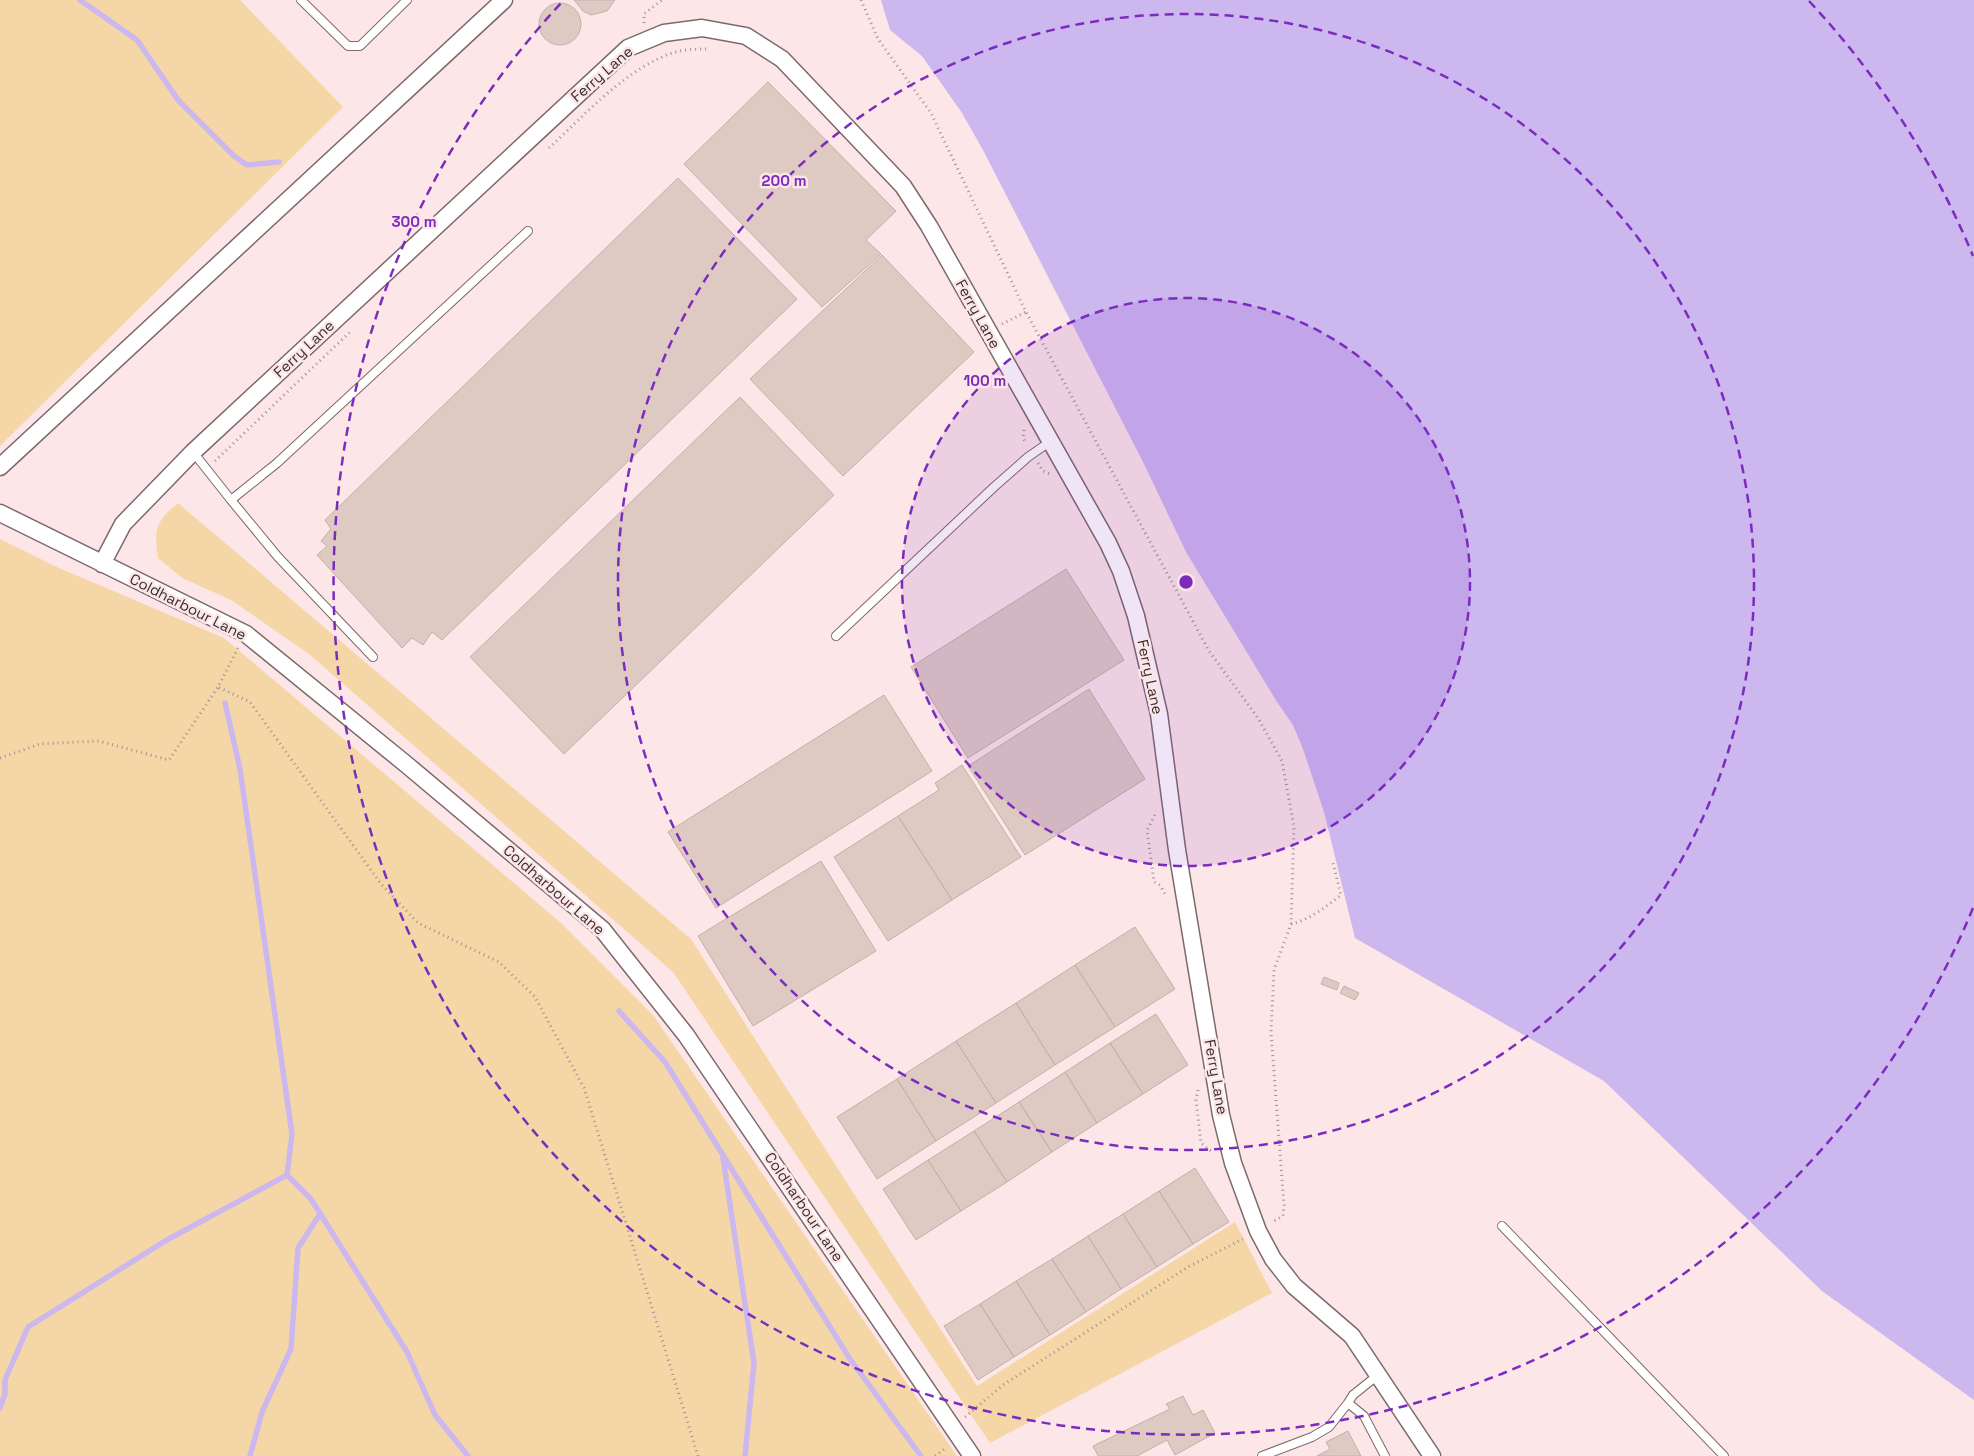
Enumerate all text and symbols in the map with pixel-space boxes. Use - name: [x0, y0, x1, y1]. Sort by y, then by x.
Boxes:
- street label: Ferry Lane: [567, 41, 637, 106]
- text: 200 m: [762, 171, 806, 190]
- text: 300 m: [391, 212, 437, 231]
- street label: Ferry Lane: [952, 276, 1005, 352]
- street label: Ferry Lane: [269, 316, 338, 382]
- text: 100 m: [964, 371, 1006, 390]
- street label: Coldharbour Lane: [127, 569, 250, 644]
- centre of rings: [1177, 573, 1195, 591]
- street label: Ferry Lane: [1133, 638, 1168, 716]
- street label: Coldharbour Lane: [500, 840, 609, 939]
- street label: Ferry Lane: [1201, 1038, 1232, 1116]
- street label: Coldharbour Lane: [761, 1148, 848, 1265]

